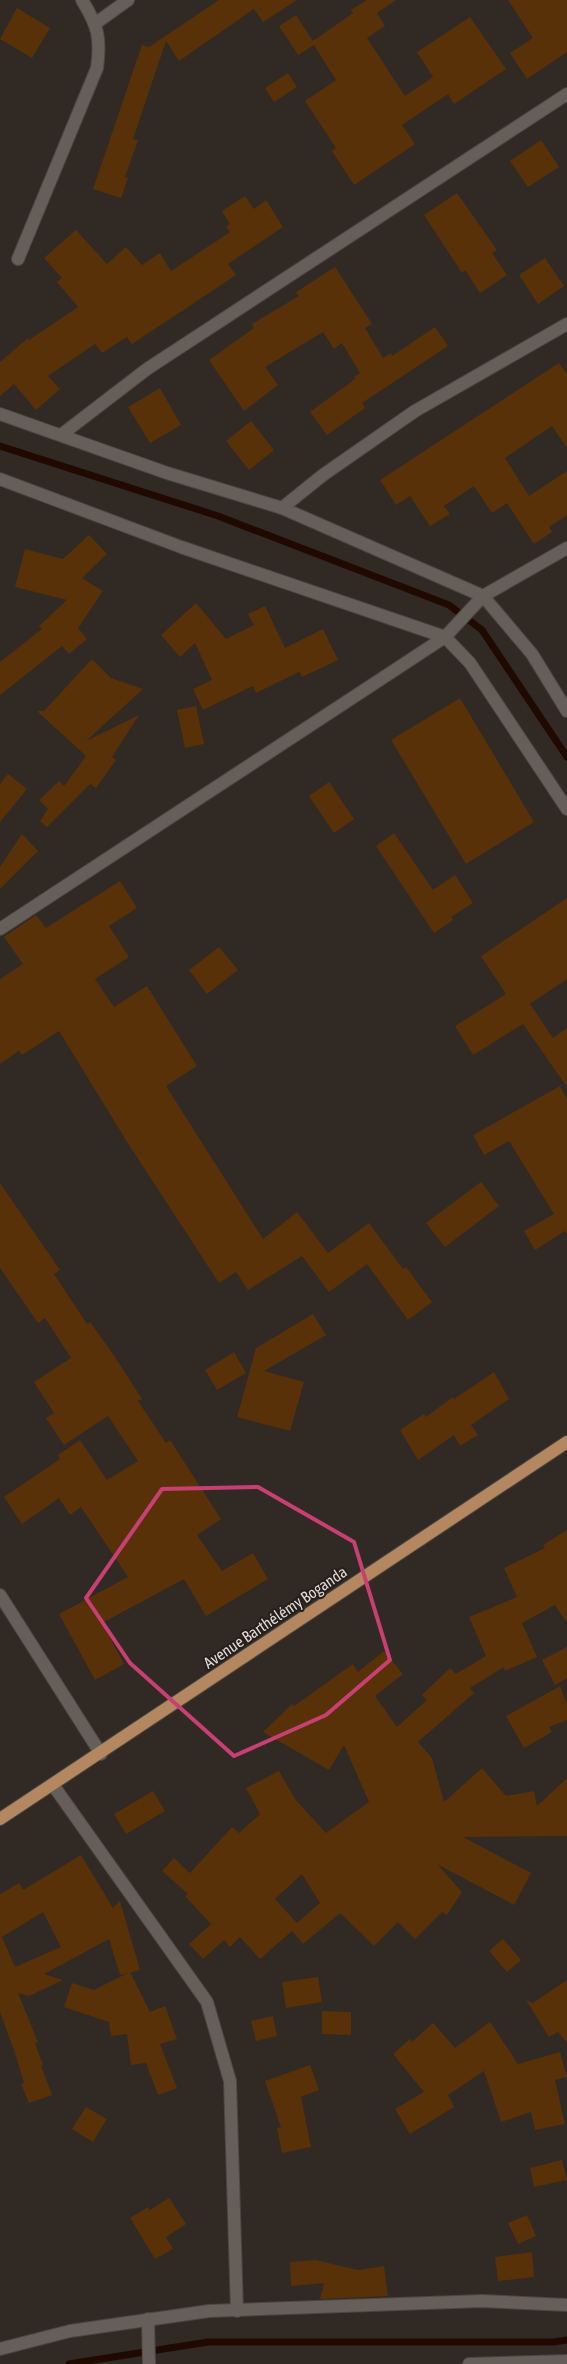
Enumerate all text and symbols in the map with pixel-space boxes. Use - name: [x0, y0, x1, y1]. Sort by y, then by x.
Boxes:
- street label: Avenue Barthélémy Boganda: [200, 1562, 351, 1673]

